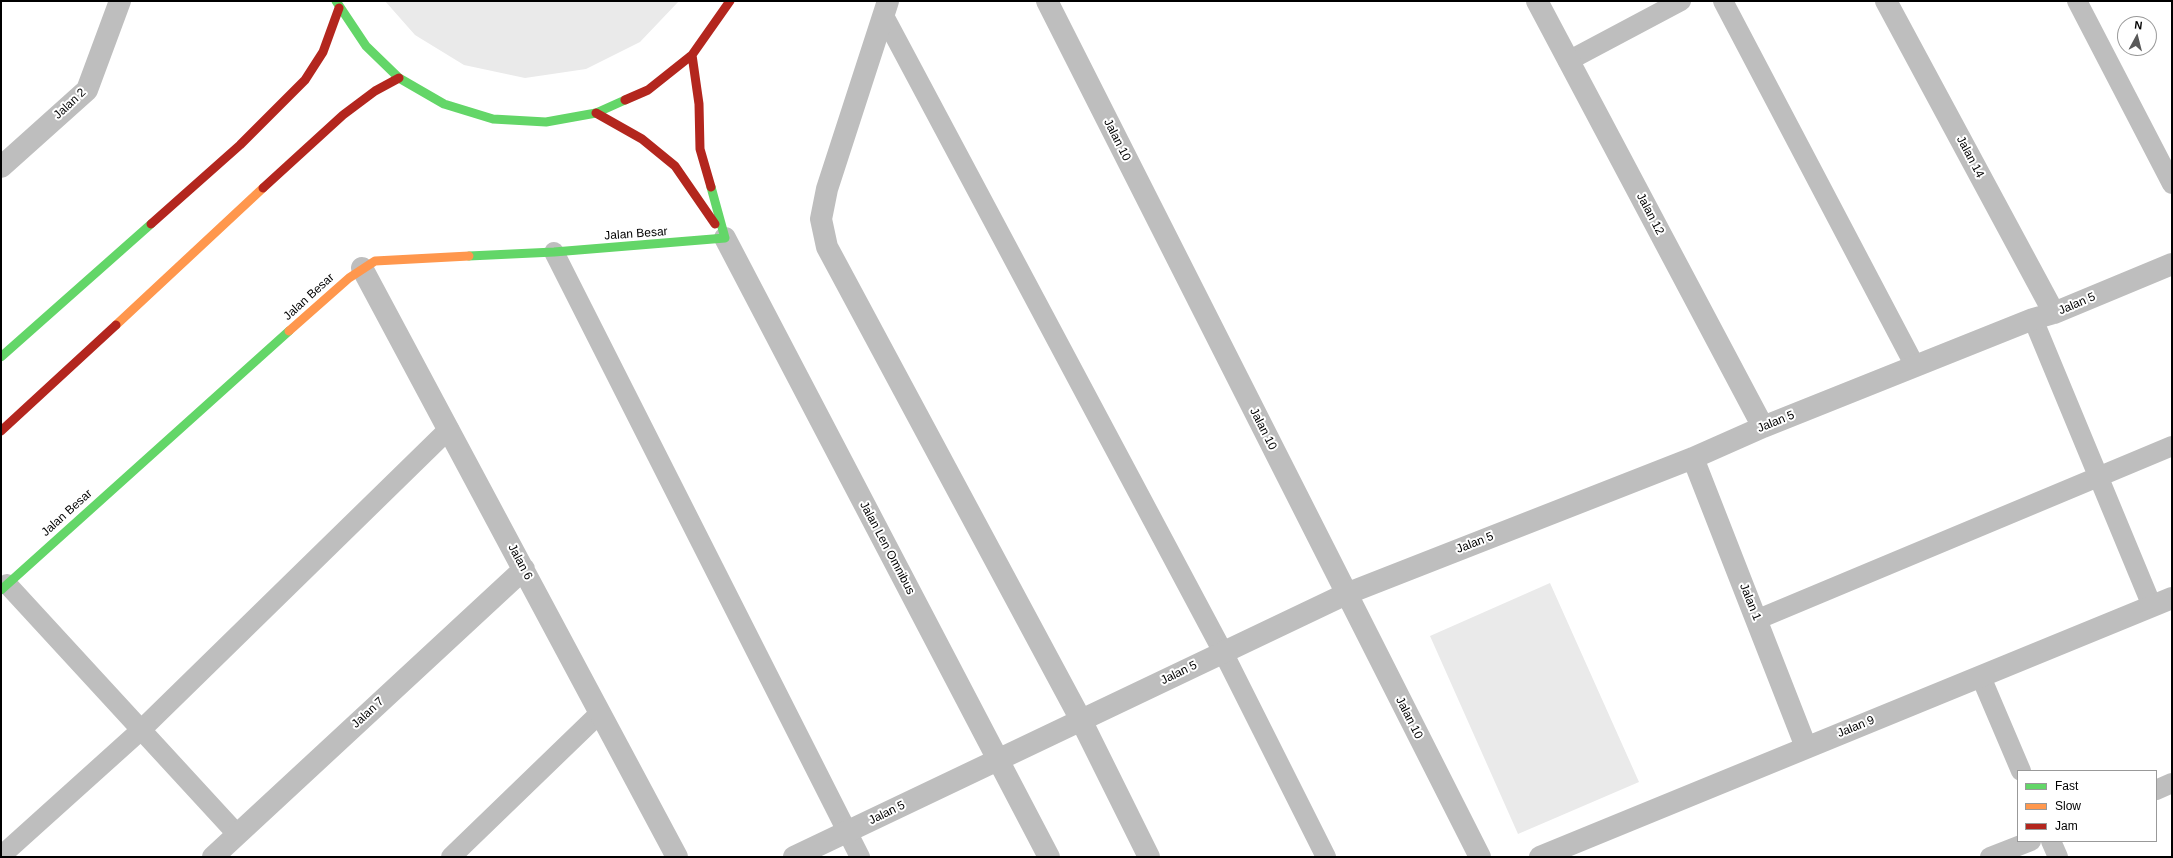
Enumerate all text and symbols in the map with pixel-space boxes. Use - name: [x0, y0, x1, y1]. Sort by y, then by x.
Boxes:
- north arrow: [2117, 16, 2157, 56]
- text: N: [2134, 19, 2143, 32]
- street label: Jalan 2: [51, 86, 89, 122]
- street label: Jalan 10: [1100, 117, 1134, 163]
- street label: Jalan 14: [1953, 134, 1987, 180]
- street label: Jalan 12: [1633, 191, 1667, 237]
- street label: Jalan Besar: [604, 225, 668, 243]
- street label: Jalan Besar: [281, 270, 337, 324]
- street label: Jalan 5: [2056, 290, 2098, 318]
- street label: Jalan 10: [1246, 406, 1280, 452]
- street label: Jalan 5: [1755, 408, 1797, 436]
- street label: Jalan Besar: [39, 486, 95, 540]
- street label: Jalan Len Omnibus: [856, 499, 918, 597]
- street label: Jalan 5: [1454, 529, 1496, 557]
- street label: Jalan 6: [505, 542, 535, 582]
- street label: Jalan 1: [1736, 581, 1764, 623]
- street label: Jalan 5: [1158, 658, 1200, 688]
- street label: Jalan 7: [349, 695, 387, 731]
- street label: Jalan 10: [1392, 695, 1426, 741]
- street label: Jalan 9: [1835, 713, 1877, 741]
- legend: [2017, 770, 2157, 842]
- text: Fast: [2055, 779, 2078, 793]
- street label: Jalan 5: [866, 798, 908, 828]
- text: Slow: [2055, 799, 2081, 813]
- text: Jam: [2055, 819, 2078, 833]

